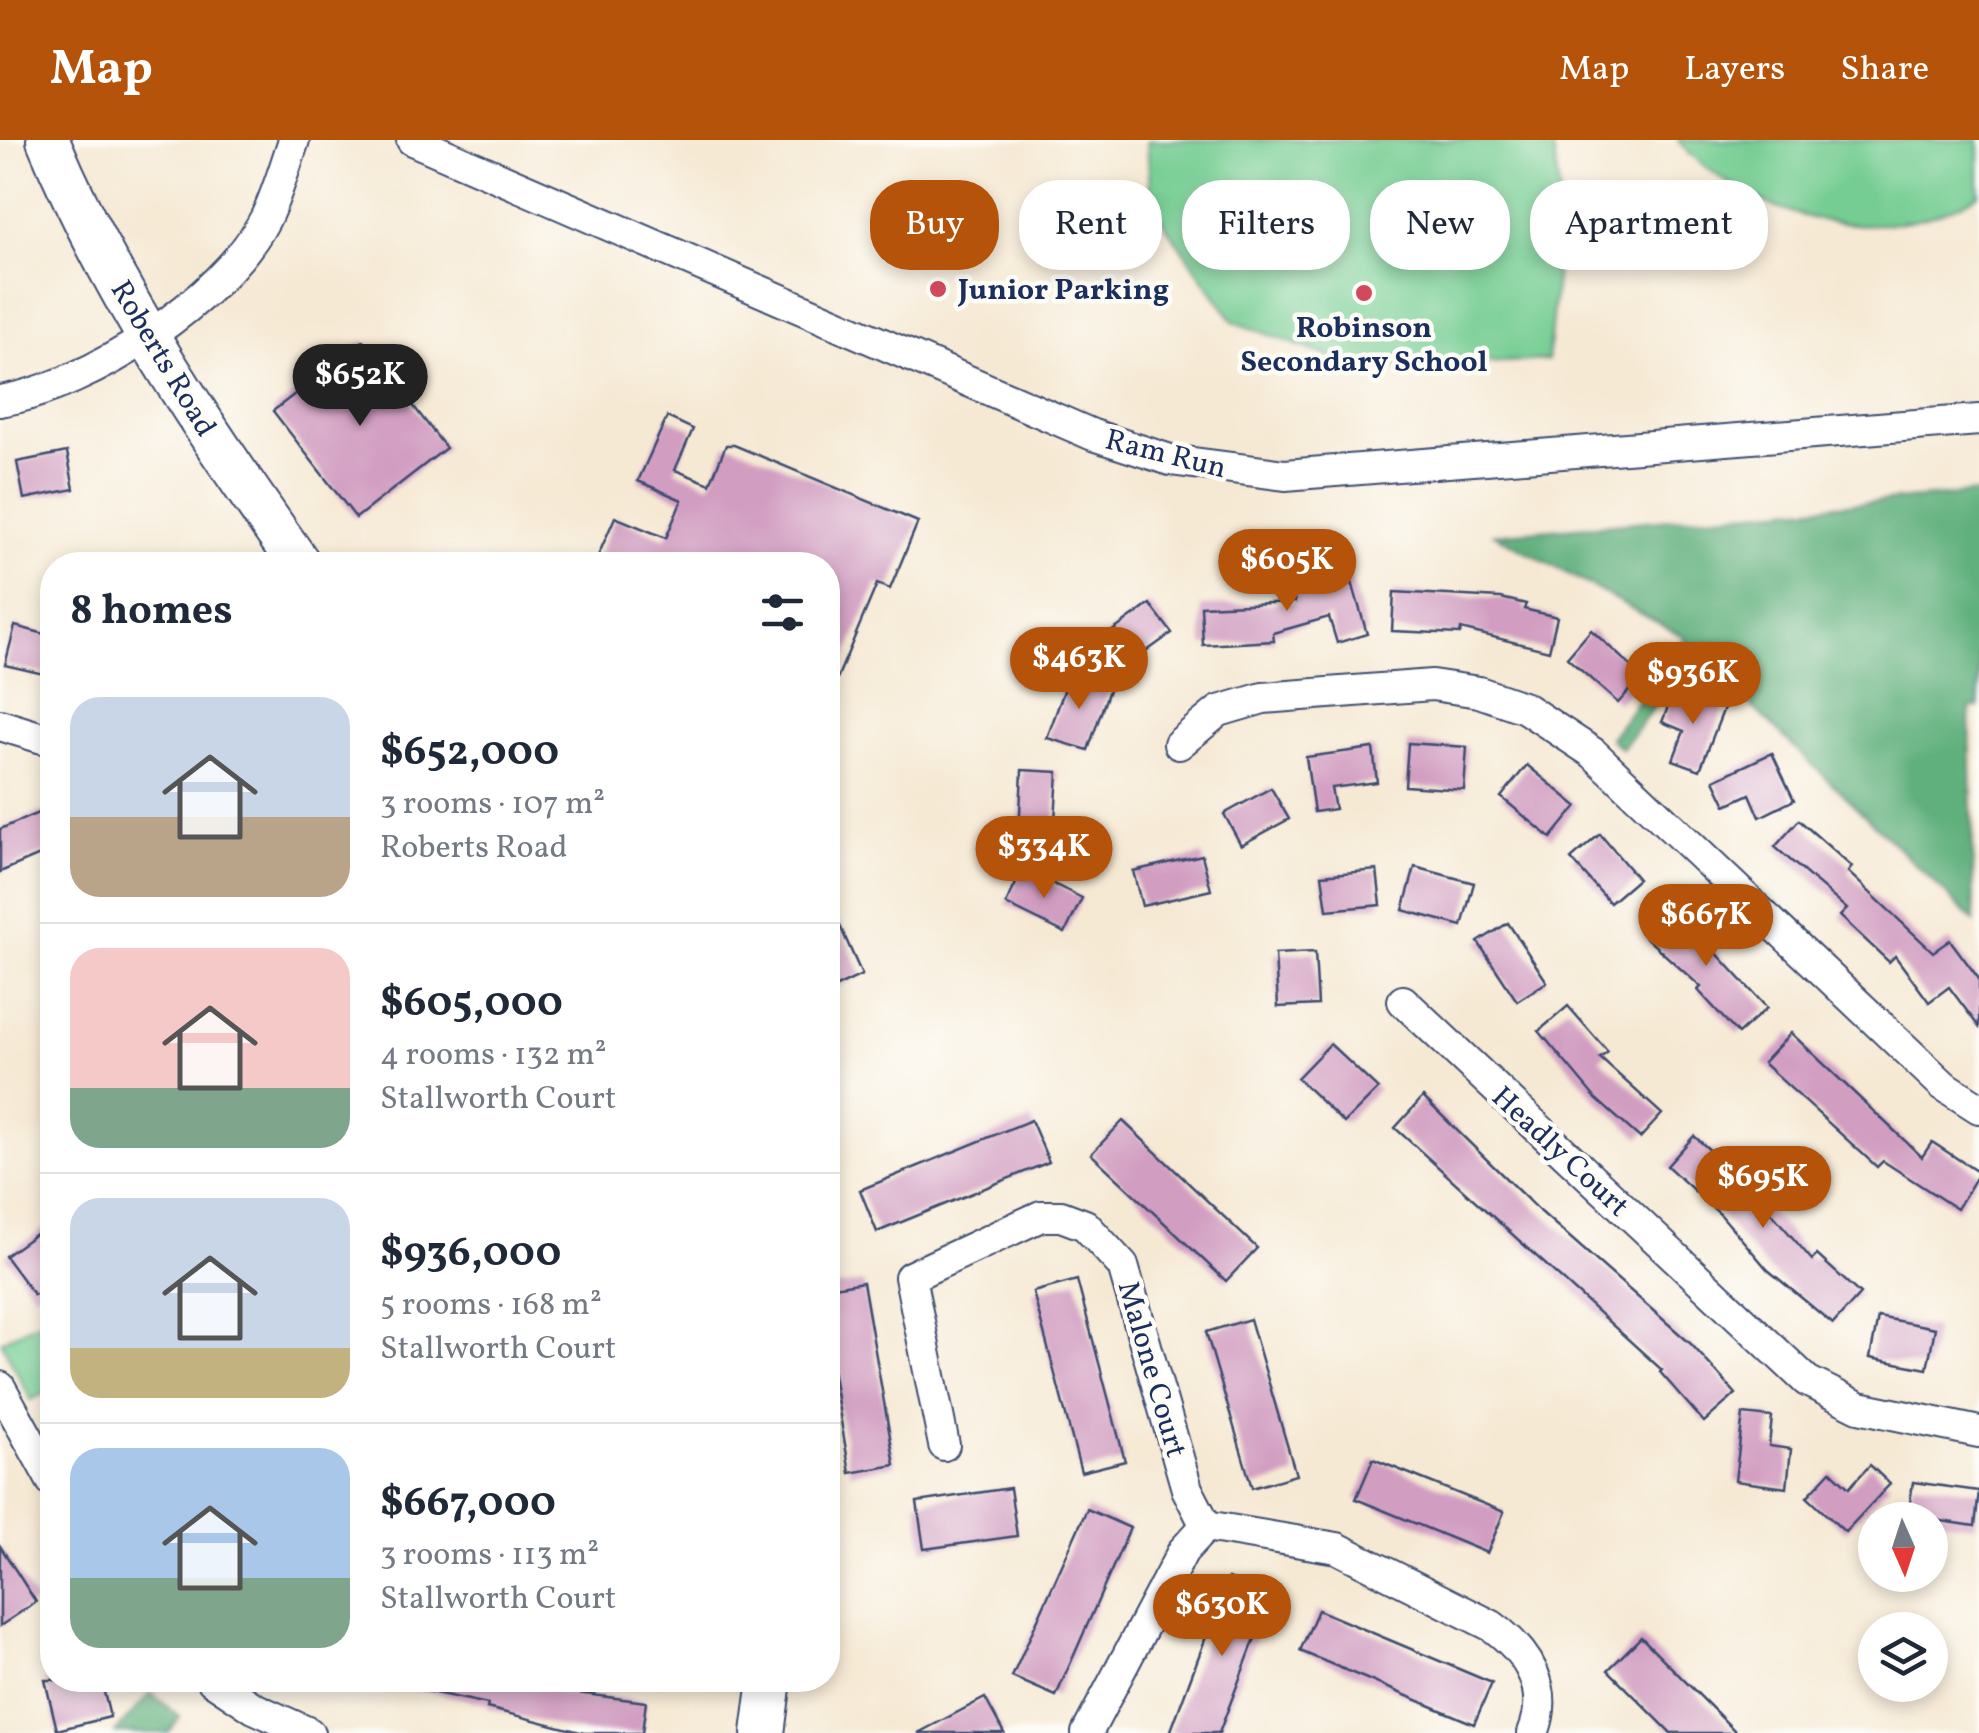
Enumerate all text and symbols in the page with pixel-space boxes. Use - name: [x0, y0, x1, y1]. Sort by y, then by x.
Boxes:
- text: Map: [50, 37, 153, 104]
- text: Map: [1559, 46, 1629, 94]
- text: Layers: [1684, 46, 1785, 94]
- text: Share: [1840, 46, 1929, 94]
- chip: Buy: [870, 180, 999, 270]
- chip: Rent: [1019, 180, 1162, 270]
- chip: Filters: [1182, 180, 1350, 270]
- chip: New: [1370, 180, 1510, 270]
- chip: Apartment: [1530, 180, 1768, 270]
- place label: Junior Parking: [957, 270, 1169, 312]
- street label: Roberts Road: [99, 273, 226, 445]
- marker: Junior Parking: [927, 278, 949, 300]
- marker: Robinson Secondary School: [1353, 282, 1375, 304]
- place label: Robinson Secondary School: [1240, 308, 1488, 384]
- pin: $652K: [290, 344, 430, 429]
- text: $652K: [315, 354, 405, 398]
- street label: Ram Run: [1101, 420, 1230, 490]
- pin: $605K: [1217, 529, 1357, 614]
- text: $605K: [1240, 539, 1334, 583]
- text: 8 homes: [70, 583, 233, 642]
- icon: filters: [755, 585, 810, 640]
- pin: $463K: [1009, 627, 1149, 712]
- text: $463K: [1032, 637, 1126, 681]
- pin: $936K: [1623, 642, 1763, 727]
- text: $936K: [1647, 652, 1739, 696]
- text: $652,000: [380, 724, 559, 783]
- icon: home: [150, 737, 270, 857]
- text: 3 rooms · 107 m²: [380, 783, 605, 827]
- pin: $334K: [974, 816, 1114, 901]
- text: $334K: [998, 826, 1090, 870]
- text: Roberts Road: [380, 827, 568, 871]
- pin: $667K: [1636, 884, 1776, 969]
- text: $667K: [1660, 894, 1752, 938]
- text: $605,000: [380, 975, 563, 1034]
- icon: home: [150, 988, 270, 1108]
- text: 4 rooms · 132 m²: [380, 1034, 607, 1078]
- text: Stallworth Court: [380, 1078, 616, 1122]
- street label: Headly Court: [1481, 1078, 1638, 1227]
- pin: $695K: [1693, 1146, 1833, 1231]
- text: $695K: [1717, 1156, 1809, 1200]
- text: $936,000: [380, 1225, 561, 1284]
- icon: home: [150, 1238, 270, 1358]
- street label: Malone Court: [1106, 1277, 1196, 1463]
- text: 5 rooms · 168 m²: [380, 1284, 602, 1328]
- text: Stallworth Court: [380, 1328, 616, 1372]
- text: $667,000: [380, 1475, 556, 1534]
- icon: home: [150, 1488, 270, 1608]
- north arrow: [1858, 1502, 1948, 1592]
- map controls: [1858, 1502, 1948, 1702]
- text: 3 rooms · 113 m²: [380, 1534, 599, 1578]
- pin: $630K: [1152, 1574, 1292, 1659]
- text: Stallworth Court: [380, 1578, 616, 1622]
- text: $630K: [1175, 1584, 1269, 1628]
- button: layers: [1858, 1612, 1948, 1702]

